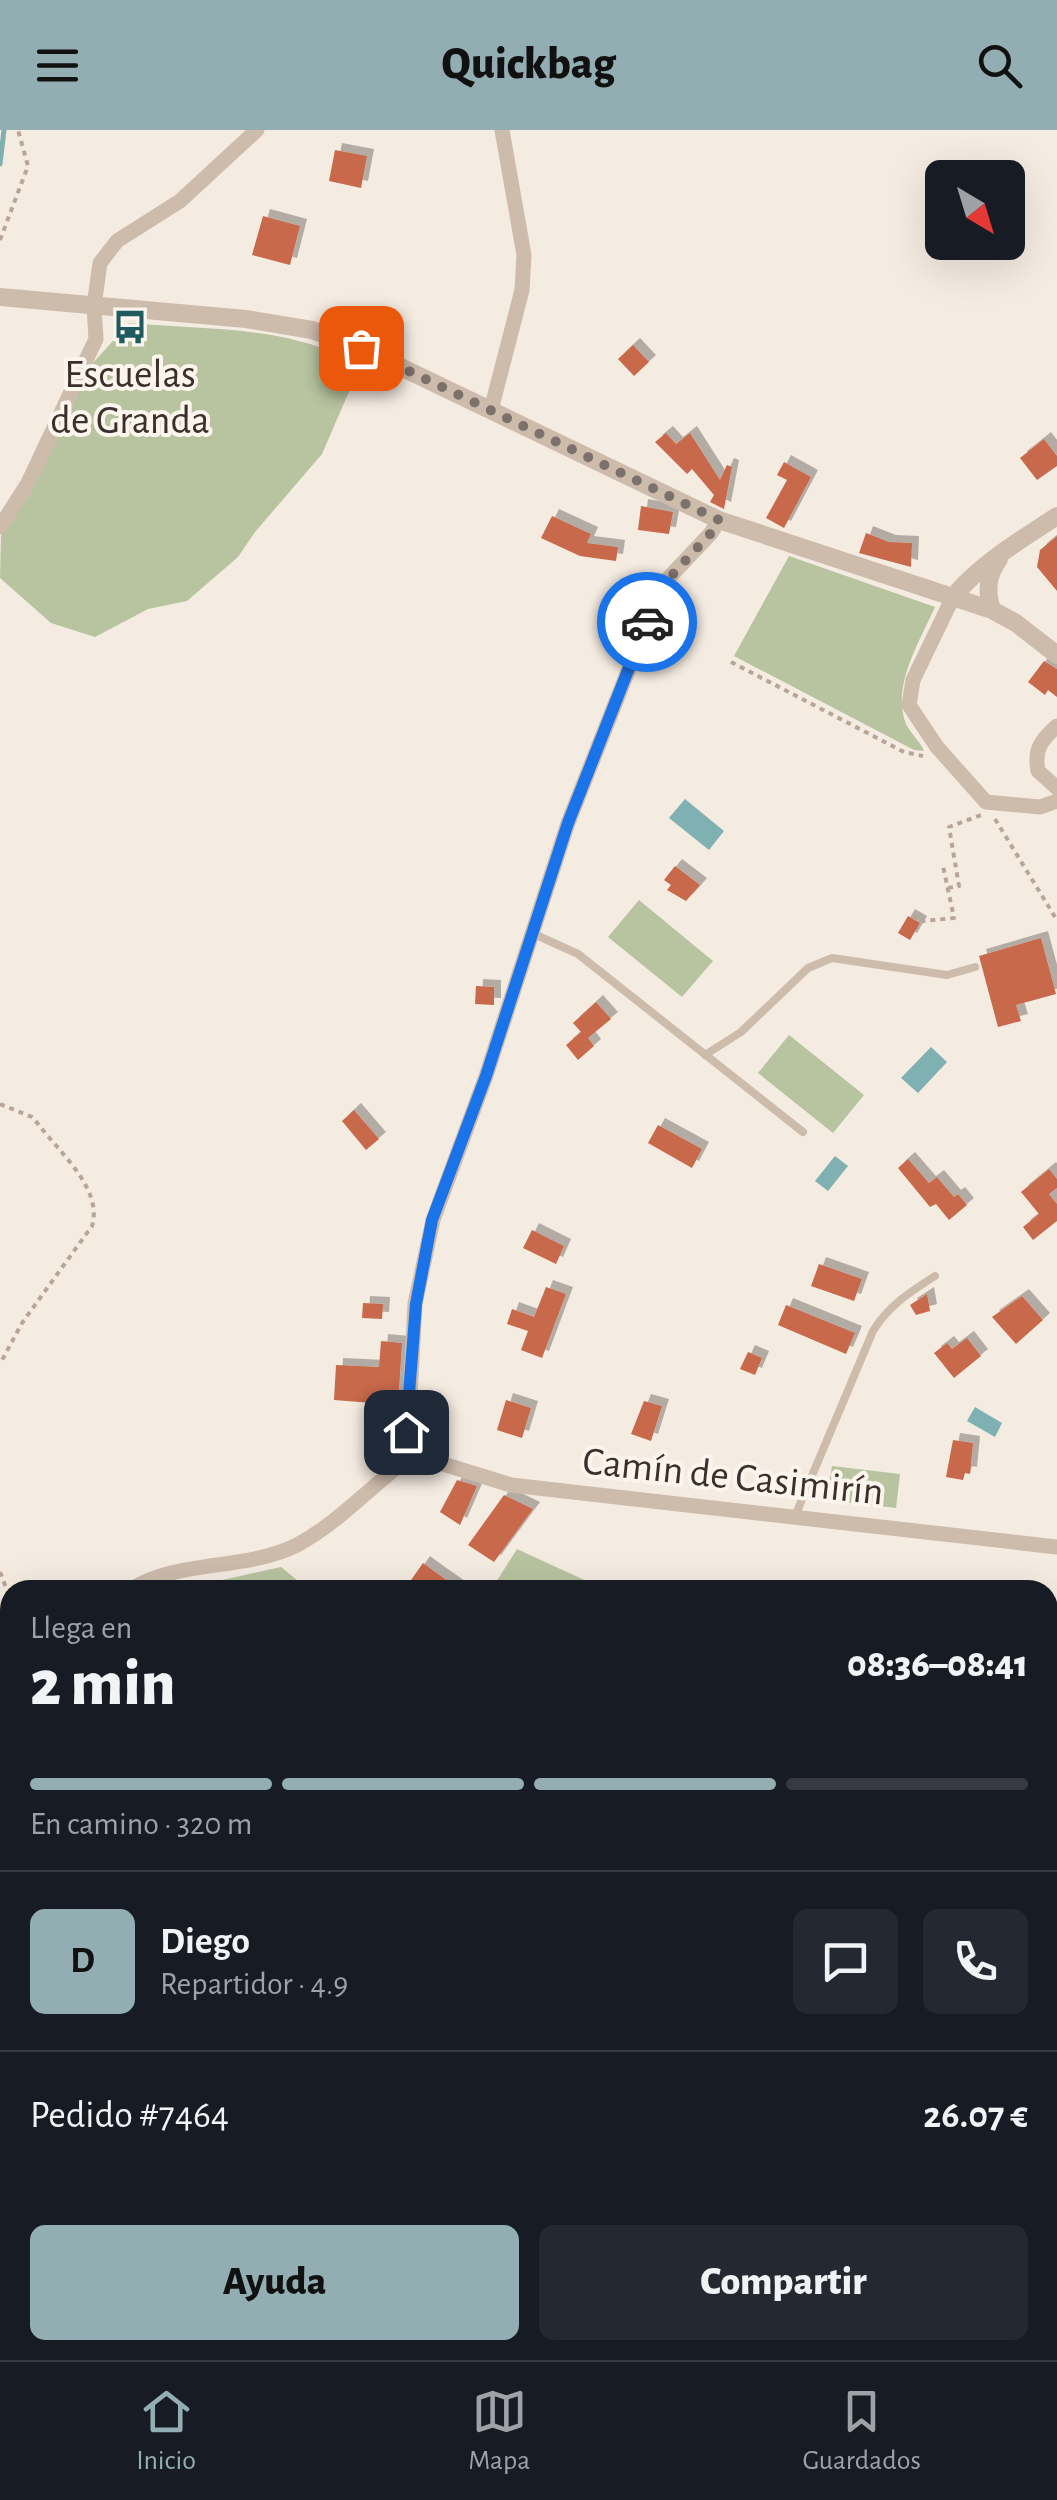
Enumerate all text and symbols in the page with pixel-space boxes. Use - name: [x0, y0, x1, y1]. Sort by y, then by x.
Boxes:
- icon: menu: [30, 38, 85, 93]
- icon: search: [972, 38, 1027, 93]
- text: Quickbag: [441, 42, 616, 87]
- north arrow: [925, 160, 1025, 260]
- map controls: [925, 160, 1025, 260]
- pin: [319, 306, 404, 391]
- bus stop icon: Escuelas de Granda: [111, 308, 149, 346]
- icon: bag: [334, 321, 389, 376]
- place label: Escuelas de Granda: [50, 355, 210, 441]
- courier: [597, 572, 697, 672]
- icon: car: [620, 595, 675, 650]
- pin: [364, 1390, 449, 1475]
- icon: home: [379, 1405, 434, 1460]
- street label: Camín de Casimirín: [581, 1441, 885, 1513]
- text: Llega en: [30, 1612, 132, 1644]
- text: 08:36–08:41: [847, 1646, 1028, 1684]
- text: 2 min: [30, 1652, 176, 1717]
- text: En camino · 320 m: [30, 1808, 252, 1840]
- button: chat: [793, 1909, 898, 2014]
- button: phone: [923, 1909, 1028, 2014]
- text: Diego: [160, 1923, 250, 1961]
- text: D: [70, 1942, 95, 1980]
- text: Repartidor · 4.9: [160, 1968, 348, 2000]
- text: Pedido #7464: [30, 2097, 229, 2135]
- text: 26.07 €: [923, 2097, 1028, 2135]
- button: Ayuda: [30, 2225, 519, 2340]
- button: Compartir: [539, 2225, 1028, 2340]
- tab: Inicio: [136, 2384, 196, 2478]
- tab: Mapa: [468, 2384, 530, 2478]
- tab: Guardados: [803, 2384, 921, 2478]

